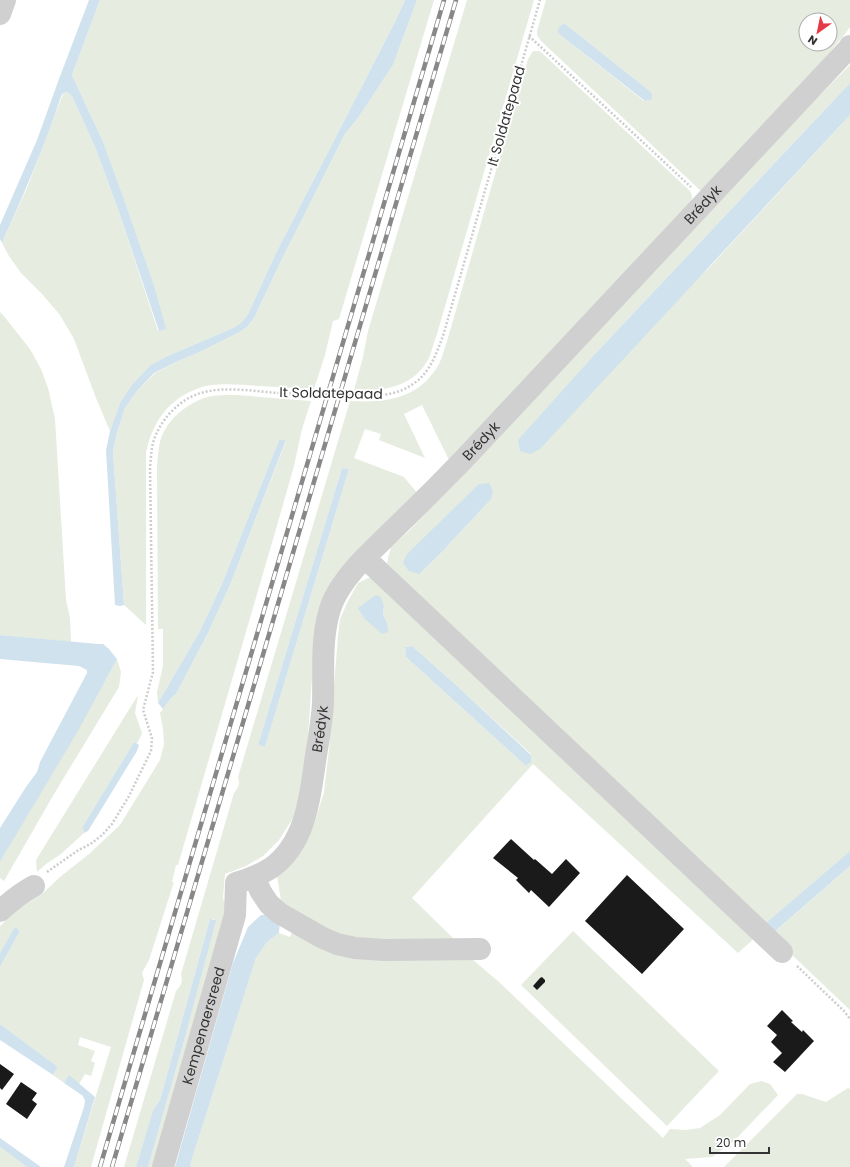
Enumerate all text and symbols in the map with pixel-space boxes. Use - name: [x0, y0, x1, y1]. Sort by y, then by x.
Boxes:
- north arrow: [798, 12, 838, 52]
- text: N: [805, 31, 820, 49]
- street label: It Soldatepaad: [482, 64, 530, 168]
- street label: Brédyk: [679, 180, 727, 229]
- street label: It Soldatepaad: [279, 382, 383, 404]
- street label: Brédyk: [458, 416, 505, 465]
- street label: Brédyk: [307, 704, 333, 754]
- street label: Kempenaersreed: [177, 965, 230, 1087]
- scale bar: [710, 1129, 769, 1155]
- text: 20 m: [716, 1134, 746, 1151]

